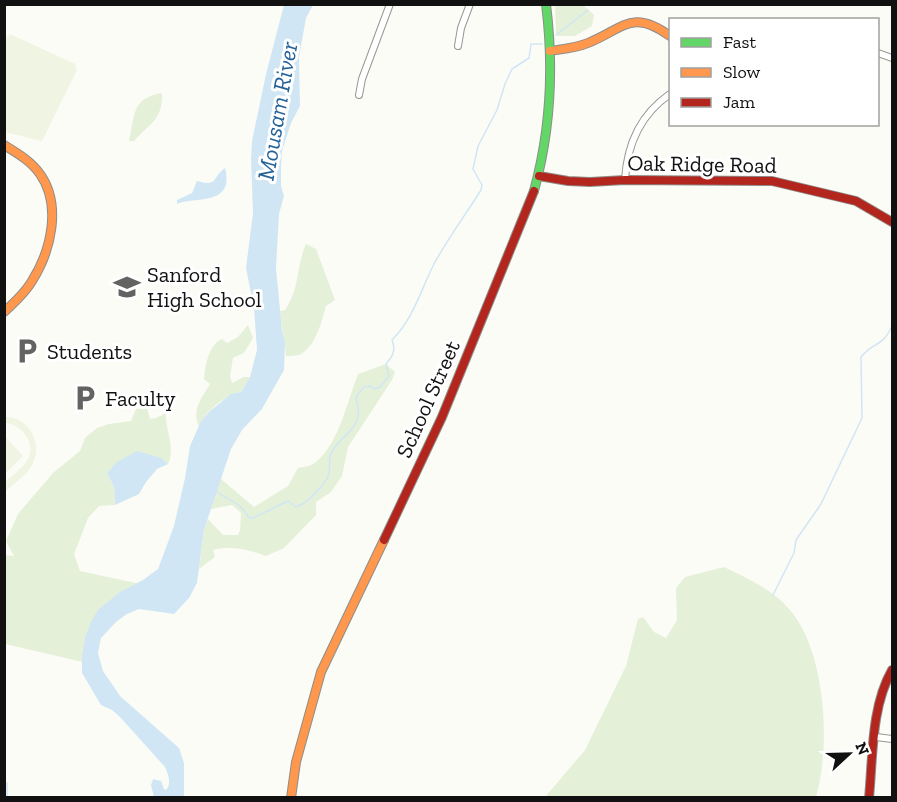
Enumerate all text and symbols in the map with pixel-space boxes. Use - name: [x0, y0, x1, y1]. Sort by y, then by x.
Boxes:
- legend: [669, 18, 879, 126]
- text: Fast: [723, 31, 756, 53]
- water label: Mousam River: [251, 39, 304, 183]
- text: Slow: [723, 61, 760, 83]
- text: Jam: [723, 91, 755, 113]
- street label: Oak Ridge Road: [627, 149, 777, 179]
- place label: Sanford High School: [147, 261, 262, 313]
- school or university icon: Sanford High School: [112, 272, 142, 302]
- street label: School Street: [390, 335, 466, 462]
- parking icon: Students: [12, 336, 42, 366]
- place label: Students: [47, 338, 132, 365]
- parking icon: Faculty: [70, 383, 100, 413]
- place label: Faculty: [105, 385, 176, 412]
- north arrow: [819, 724, 879, 784]
- text: N: [851, 739, 874, 758]

